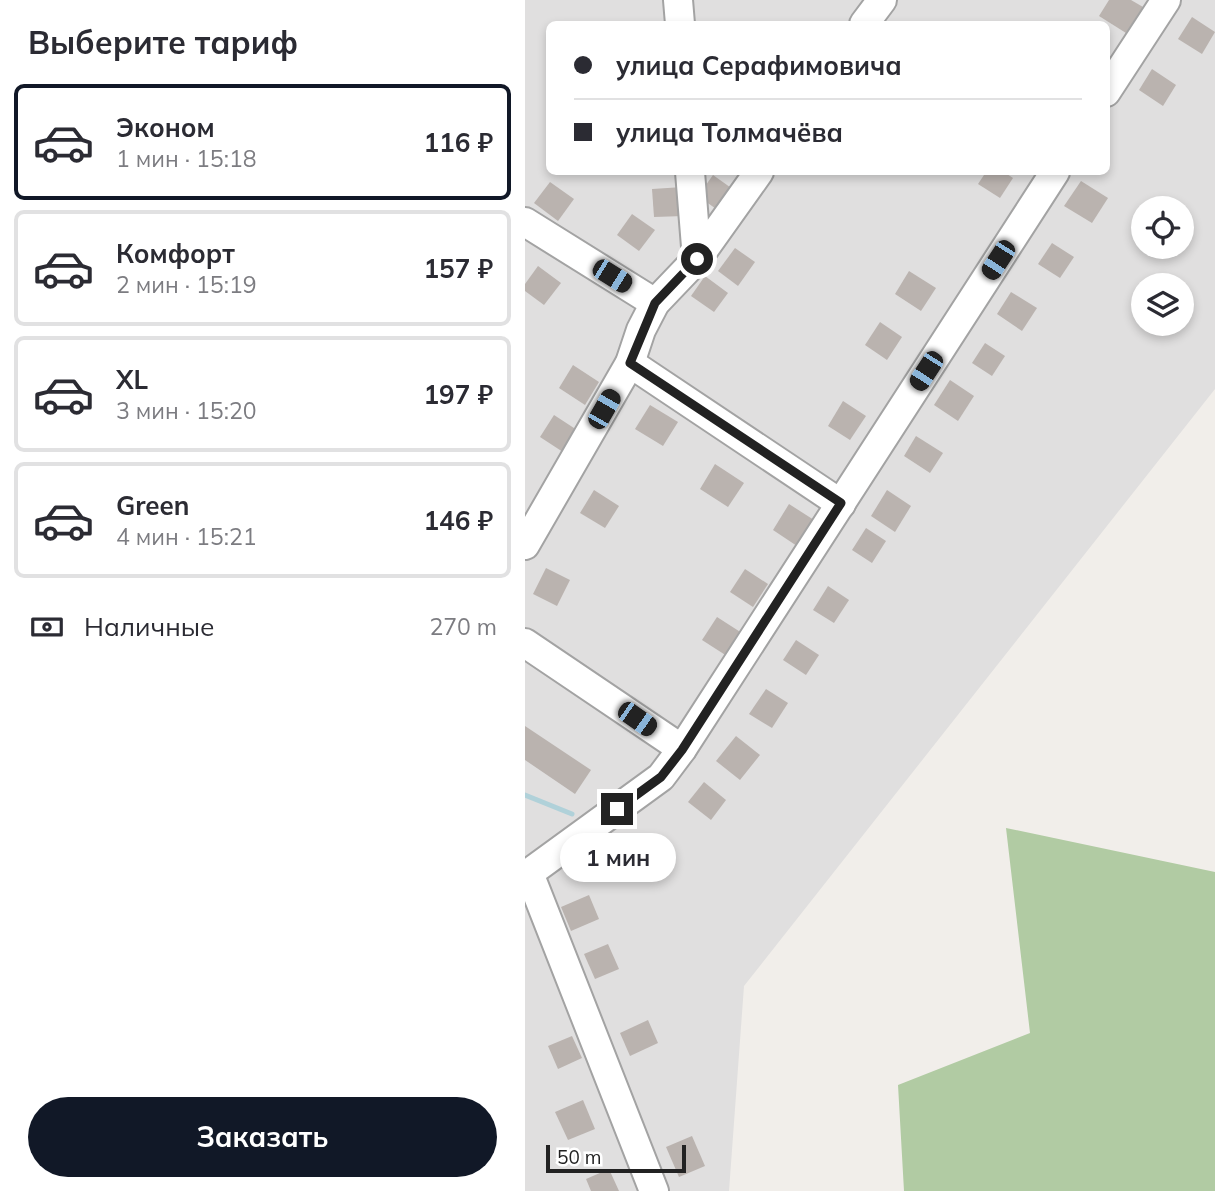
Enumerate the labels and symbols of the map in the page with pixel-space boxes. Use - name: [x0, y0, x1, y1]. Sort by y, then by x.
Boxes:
- car: [978, 237, 1019, 283]
- route start: [681, 243, 713, 275]
- car: [589, 256, 636, 296]
- car: [906, 348, 947, 394]
- car: [585, 386, 624, 432]
- car: [614, 698, 661, 740]
- route end: [601, 793, 633, 825]
- callout: 1 мин: [559, 834, 675, 882]
- scale bar: [546, 1142, 686, 1174]

